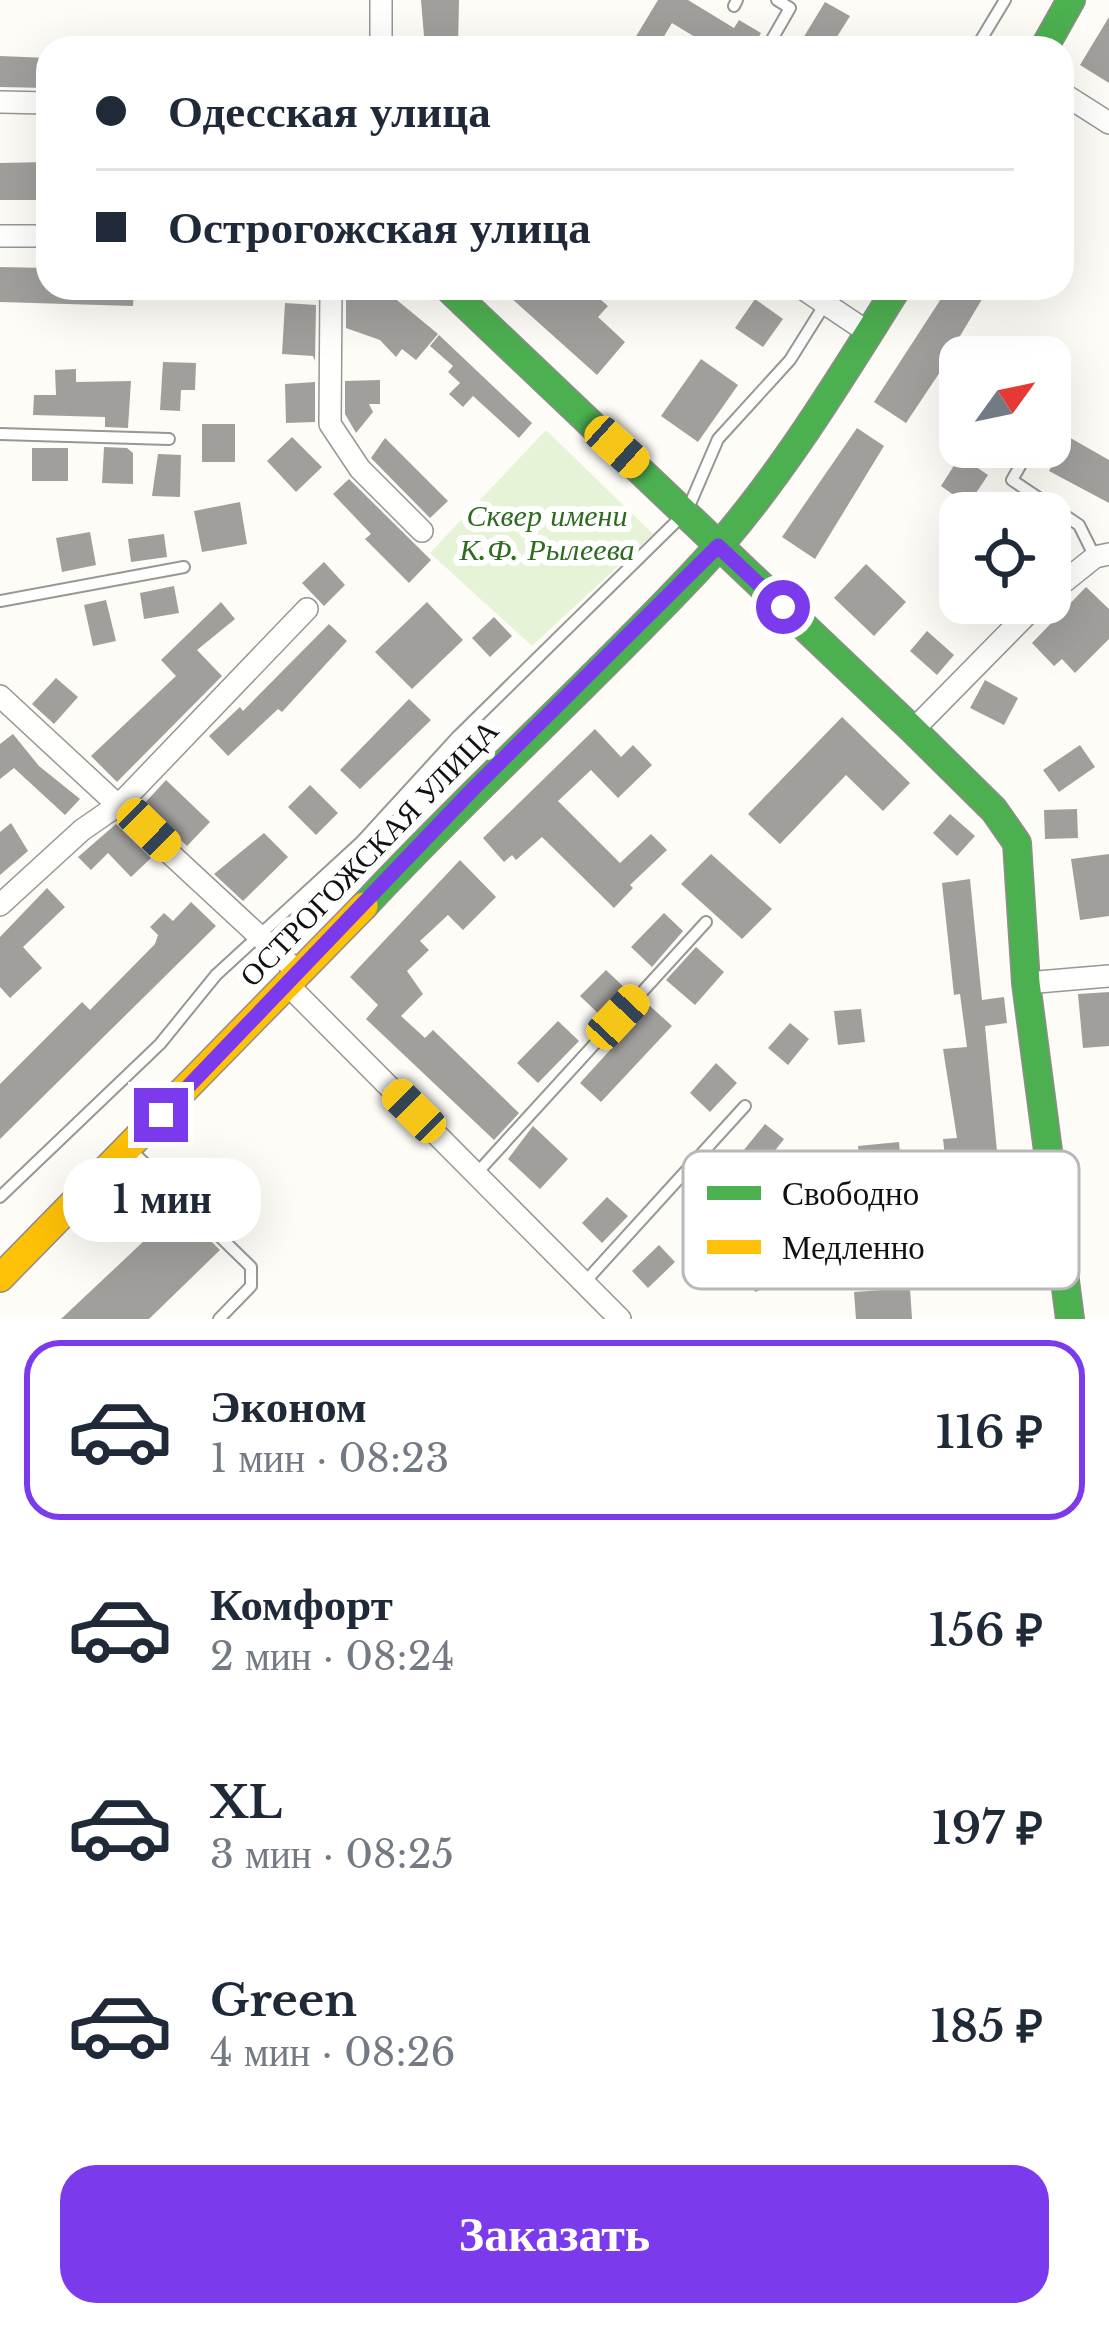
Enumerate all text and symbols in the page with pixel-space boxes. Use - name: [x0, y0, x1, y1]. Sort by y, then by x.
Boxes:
- text: Одесская улица: [168, 83, 491, 139]
- text: Острогожская улица: [168, 199, 591, 255]
- north arrow: [939, 336, 1071, 468]
- map controls: [939, 336, 1071, 624]
- car: [578, 410, 656, 484]
- button: locate: [939, 492, 1071, 624]
- park label: Сквер имени К.Ф. Рылеева: [459, 497, 634, 568]
- route start: [756, 580, 810, 634]
- street label: ОСТРОГОЖСКАЯ УЛИЦА: [232, 712, 506, 994]
- car: [111, 792, 187, 868]
- car: [580, 978, 656, 1056]
- car: [376, 1073, 452, 1149]
- route end: [134, 1088, 188, 1142]
- legend: [683, 1151, 1079, 1289]
- callout: 1 мин: [62, 1157, 260, 1241]
- text: Свободно: [782, 1173, 919, 1214]
- text: 1 мин: [112, 1175, 212, 1224]
- text: Медленно: [782, 1227, 925, 1268]
- icon: car: [66, 1376, 174, 1484]
- text: Эконом: [210, 1378, 367, 1434]
- text: 116 ₽: [935, 1404, 1043, 1460]
- text: 1 мин · 08:23: [210, 1434, 449, 1483]
- icon: car: [66, 1574, 174, 1682]
- text: Комфорт: [210, 1576, 393, 1632]
- text: 156 ₽: [929, 1602, 1043, 1658]
- text: 2 мин · 08:24: [210, 1632, 455, 1681]
- icon: car: [66, 1772, 174, 1880]
- text: XL: [210, 1774, 282, 1830]
- text: 197 ₽: [932, 1800, 1043, 1856]
- text: 3 мин · 08:25: [210, 1830, 454, 1879]
- icon: car: [66, 1970, 174, 2078]
- text: Green: [210, 1972, 357, 2028]
- text: 185 ₽: [930, 1998, 1043, 2054]
- text: 4 мин · 08:26: [210, 2028, 456, 2077]
- button: Заказать: [60, 2165, 1049, 2303]

